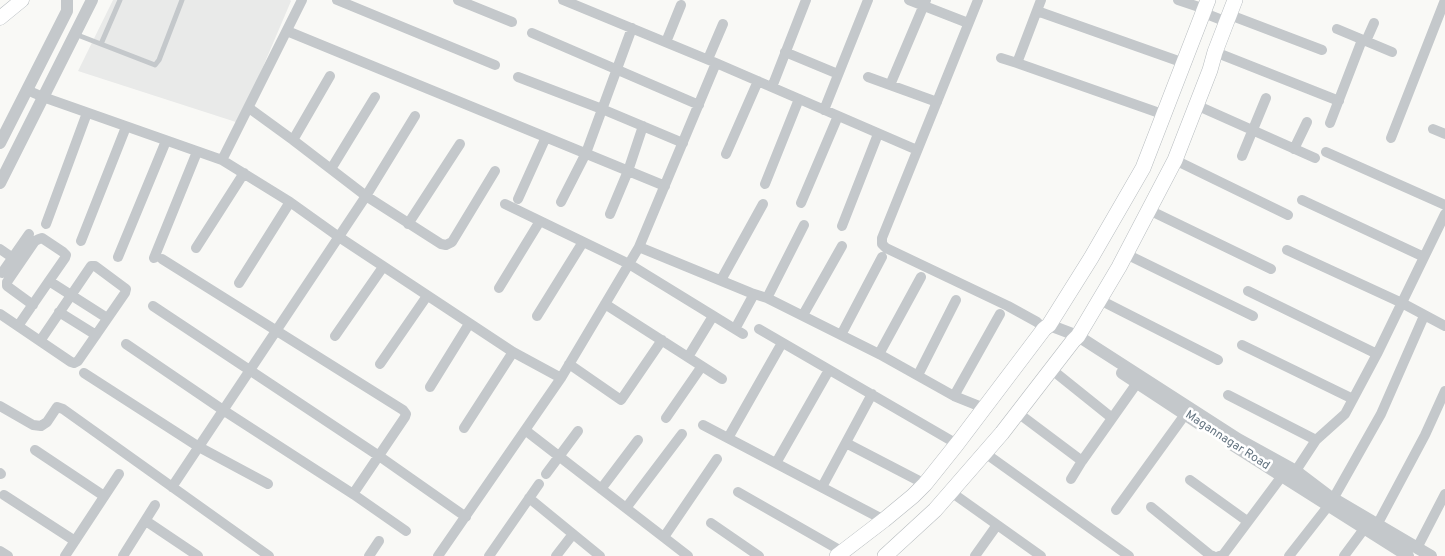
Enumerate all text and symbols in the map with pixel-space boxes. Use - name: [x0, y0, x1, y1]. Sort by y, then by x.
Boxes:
- street label: Magannagar Road: [1182, 408, 1272, 474]

